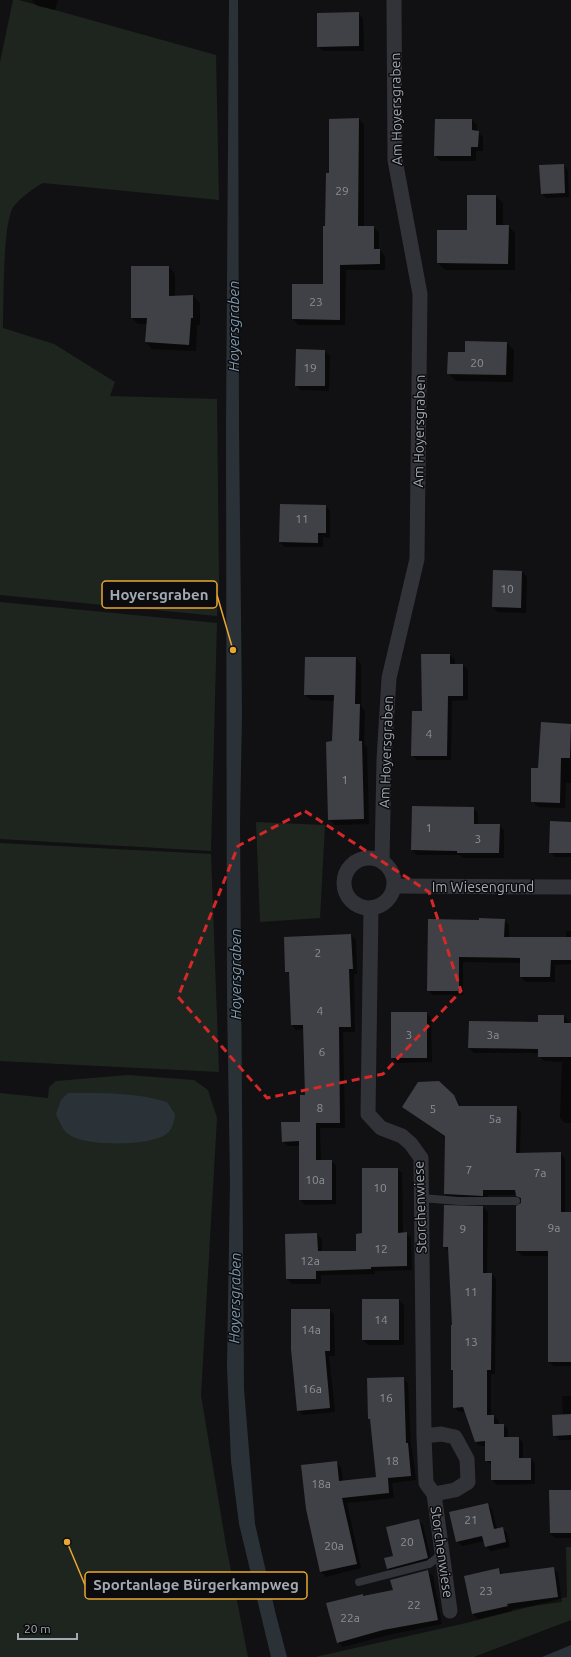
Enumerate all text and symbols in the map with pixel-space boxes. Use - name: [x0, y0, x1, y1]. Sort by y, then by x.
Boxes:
- street label: Am Hoyersgraben: [387, 53, 405, 165]
- house number: 29: [335, 184, 349, 197]
- water label: Hoyersgraben: [225, 281, 242, 371]
- house number: 23: [309, 295, 323, 308]
- house number: 20: [470, 356, 484, 369]
- house number: 19: [303, 361, 317, 374]
- street label: Am Hoyersgraben: [410, 375, 428, 487]
- house number: 11: [295, 512, 309, 525]
- callout: Hoyersgraben: [102, 581, 217, 608]
- house number: 10: [500, 582, 514, 595]
- text: Hoyersgraben: [110, 586, 208, 603]
- street label: Am Hoyersgraben: [376, 695, 396, 809]
- house number: 4: [426, 727, 433, 740]
- house number: 1: [342, 773, 348, 786]
- house number: 1: [426, 821, 432, 834]
- house number: 3: [475, 832, 481, 845]
- street label: Im Wiesengrund: [432, 879, 534, 895]
- water label: Hoyersgraben: [227, 929, 244, 1019]
- house number: 2: [315, 946, 321, 959]
- house number: 4: [317, 1004, 324, 1017]
- house number: 3: [406, 1028, 412, 1041]
- house number: 3a: [487, 1028, 499, 1041]
- house number: 6: [319, 1045, 326, 1058]
- house number: 8: [317, 1101, 324, 1114]
- house number: 5: [430, 1102, 436, 1115]
- house number: 5a: [489, 1112, 501, 1125]
- street label: Storchenwiese: [410, 1161, 430, 1253]
- house number: 7: [466, 1163, 472, 1176]
- house number: 7a: [534, 1166, 546, 1179]
- house number: 10a: [305, 1173, 325, 1186]
- house number: 10: [373, 1181, 387, 1194]
- house number: 9a: [548, 1221, 560, 1234]
- house number: 9: [460, 1222, 466, 1235]
- house number: 12: [374, 1242, 388, 1255]
- water label: Hoyersgraben: [225, 1252, 244, 1344]
- house number: 12a: [300, 1254, 320, 1267]
- house number: 11: [464, 1285, 478, 1298]
- house number: 14: [374, 1313, 388, 1326]
- house number: 14a: [301, 1323, 321, 1336]
- house number: 13: [464, 1335, 478, 1348]
- house number: 16a: [302, 1382, 322, 1395]
- house number: 16: [379, 1391, 393, 1404]
- house number: 18: [385, 1454, 399, 1467]
- house number: 18a: [311, 1477, 331, 1490]
- street label: Storchenwiese: [428, 1505, 456, 1599]
- house number: 21: [464, 1513, 478, 1526]
- house number: 20: [400, 1535, 414, 1548]
- house number: 20a: [324, 1539, 344, 1552]
- callout: Sportanlage Bürgerkampweg: [85, 1572, 307, 1599]
- text: Sportanlage Bürgerkampweg: [93, 1576, 299, 1593]
- house number: 23: [479, 1584, 493, 1597]
- house number: 22: [407, 1598, 421, 1611]
- house number: 22a: [340, 1611, 360, 1624]
- scale bar: [18, 1615, 77, 1641]
- text: 20 m: [24, 1622, 51, 1635]

